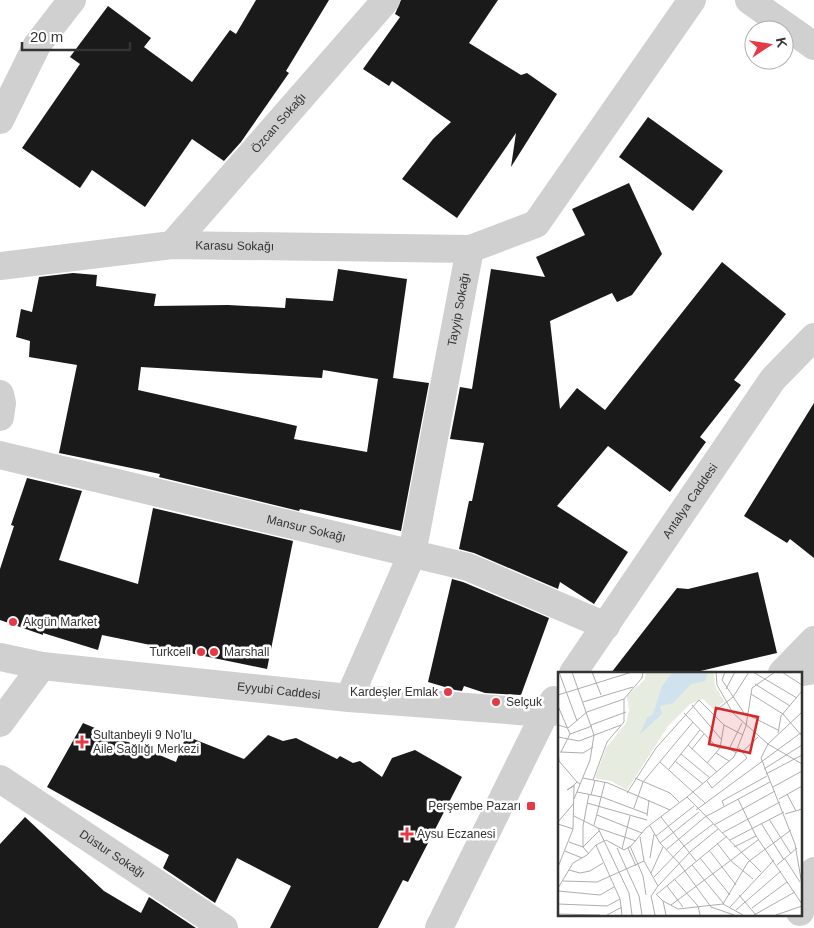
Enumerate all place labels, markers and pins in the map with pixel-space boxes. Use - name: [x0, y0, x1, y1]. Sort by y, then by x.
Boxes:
- place label: Akgün Market: [23, 615, 98, 629]
- marker: Akgün Market: [7, 616, 19, 628]
- place label: Turkcell: [149, 645, 191, 659]
- place label: Marshall: [224, 645, 269, 659]
- marker: Turkcell: [195, 646, 207, 658]
- marker: Marshall: [208, 646, 220, 658]
- place label: Kardeşler Emlak: [350, 685, 439, 699]
- marker: Kardeşler Emlak: [442, 686, 454, 698]
- place label: Selçuk: [506, 695, 543, 709]
- marker: Selçuk: [490, 696, 502, 708]
- place label: Sultanbeyli 9 No'lu Aile Sağlığı Merkezi: [93, 728, 199, 756]
- marker: Sultanbeyli 9 No'lu Aile Sağlığı Merkezi: [75, 735, 89, 749]
- place label: Perşembe Pazarı: [428, 799, 521, 813]
- marker: Perşembe Pazarı: [525, 800, 537, 812]
- place label: Aysu Eczanesi: [417, 827, 496, 841]
- marker: Aysu Eczanesi: [401, 828, 413, 840]

